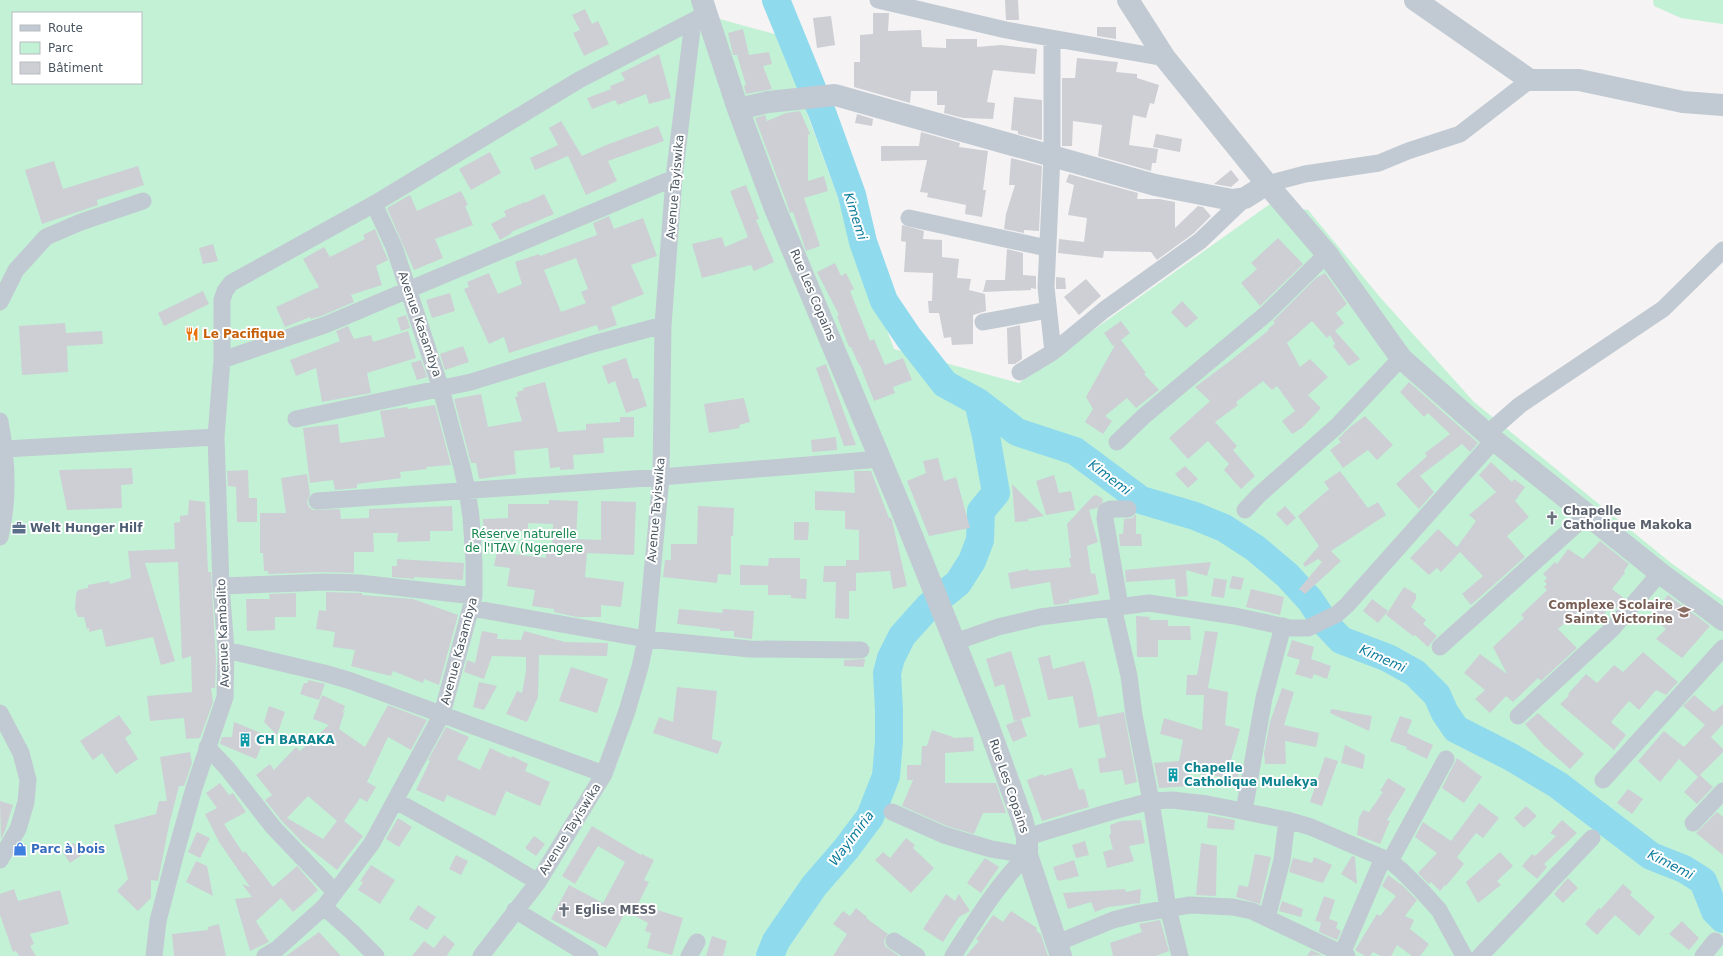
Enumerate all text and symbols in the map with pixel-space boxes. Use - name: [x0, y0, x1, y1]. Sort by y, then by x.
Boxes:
- legend: [12, 12, 142, 84]
- text: Route: [48, 21, 83, 35]
- text: Parc: [48, 41, 73, 55]
- text: Bâtiment: [48, 61, 103, 75]
- street label: Avenue Tayiswika: [663, 134, 687, 240]
- water label: Kimemi: [841, 190, 870, 242]
- street label: Rue Les Copains: [787, 247, 839, 343]
- street label: Avenue Kasambya: [395, 269, 445, 379]
- restaurant icon: Le Pacifique: [184, 326, 200, 342]
- place label: Le Pacifique: [203, 327, 285, 341]
- street label: Avenue Tayiswika: [644, 457, 668, 563]
- water label: Kimemi: [1086, 457, 1134, 498]
- place label: Chapelle Catholique Makoka: [1563, 504, 1692, 532]
- church icon: Chapelle Catholique Makoka: [1544, 510, 1560, 526]
- office icon: Welt Hunger Hilf: [11, 520, 27, 536]
- place label: Welt Hunger Hilf: [30, 521, 143, 535]
- park label: Réserve naturelle de l'ITAV (Ngengere: [465, 527, 583, 555]
- street label: Avenue Kambalito: [214, 578, 232, 688]
- street label: Avenue Kasambya: [438, 596, 480, 706]
- place label: Complexe Scolaire Sainte Victorine: [1548, 598, 1673, 626]
- school or university icon: Complexe Scolaire Sainte Victorine: [1676, 604, 1692, 620]
- water label: Kimemi: [1357, 642, 1409, 675]
- building icon: CH BARAKA: [237, 732, 253, 748]
- place label: CH BARAKA: [256, 733, 335, 747]
- street label: Rue Les Copains: [986, 737, 1032, 835]
- place label: Chapelle Catholique Mulekya: [1184, 761, 1318, 789]
- building icon: Chapelle Catholique Mulekya: [1165, 767, 1181, 783]
- street label: Avenue Tayiswika: [536, 781, 604, 877]
- water label: Wayimiria: [826, 808, 877, 869]
- shop icon: Parc à bois: [12, 841, 28, 857]
- place label: Parc à bois: [31, 842, 105, 856]
- water label: Kimemi: [1646, 847, 1696, 882]
- church icon: Eglise MESS: [556, 902, 572, 918]
- place label: Eglise MESS: [575, 903, 656, 917]

